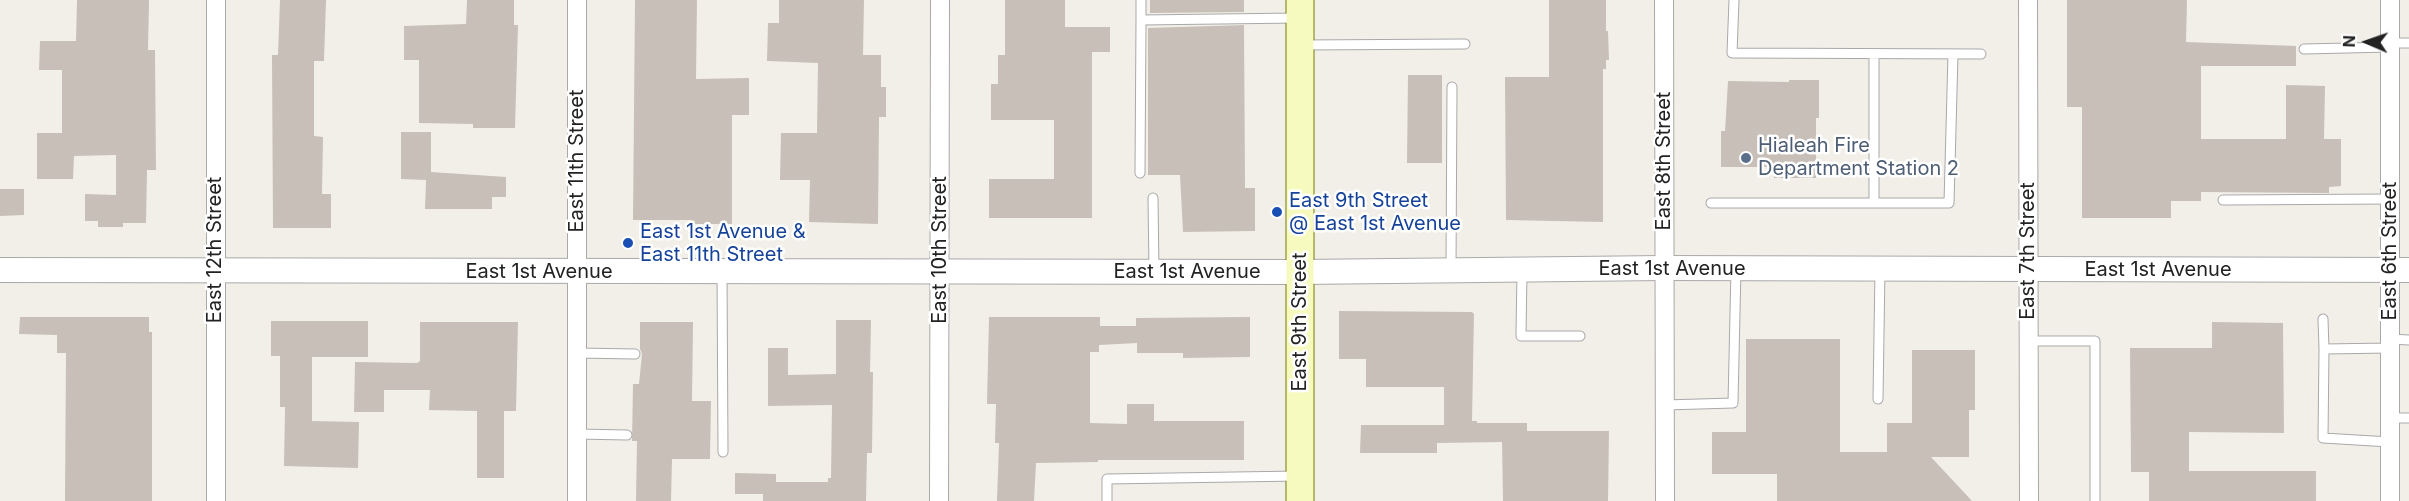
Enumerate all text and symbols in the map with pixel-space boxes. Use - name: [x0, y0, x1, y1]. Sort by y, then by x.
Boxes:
- north arrow: [2337, 12, 2397, 72]
- text: N: [2339, 35, 2359, 48]
- street label: East 11th Street: [565, 90, 589, 232]
- street label: East 8th Street: [1652, 92, 1676, 230]
- place label: Hialeah Fire Department Station 2: [1758, 134, 1959, 181]
- marker: Hialeah Fire Department Station 2: [1739, 151, 1753, 165]
- street label: East 10th Street: [928, 176, 952, 324]
- street label: East 12th Street: [203, 177, 227, 323]
- street label: East 7th Street: [2016, 182, 2040, 320]
- street label: East 6th Street: [2378, 182, 2402, 320]
- place label: East 9th Street @ East 1st Avenue: [1289, 189, 1461, 236]
- marker: East 9th Street @ East 1st Avenue: [1270, 205, 1284, 219]
- place label: East 1st Avenue & East 11th Street: [640, 220, 806, 267]
- marker: East 1st Avenue & East 11th Street: [621, 236, 635, 250]
- street label: East 9th Street: [1288, 252, 1312, 392]
- street label: East 1st Avenue: [1598, 257, 1746, 281]
- street label: East 1st Avenue: [2084, 258, 2232, 282]
- street label: East 1st Avenue: [465, 260, 613, 284]
- street label: East 1st Avenue: [1113, 260, 1261, 284]

